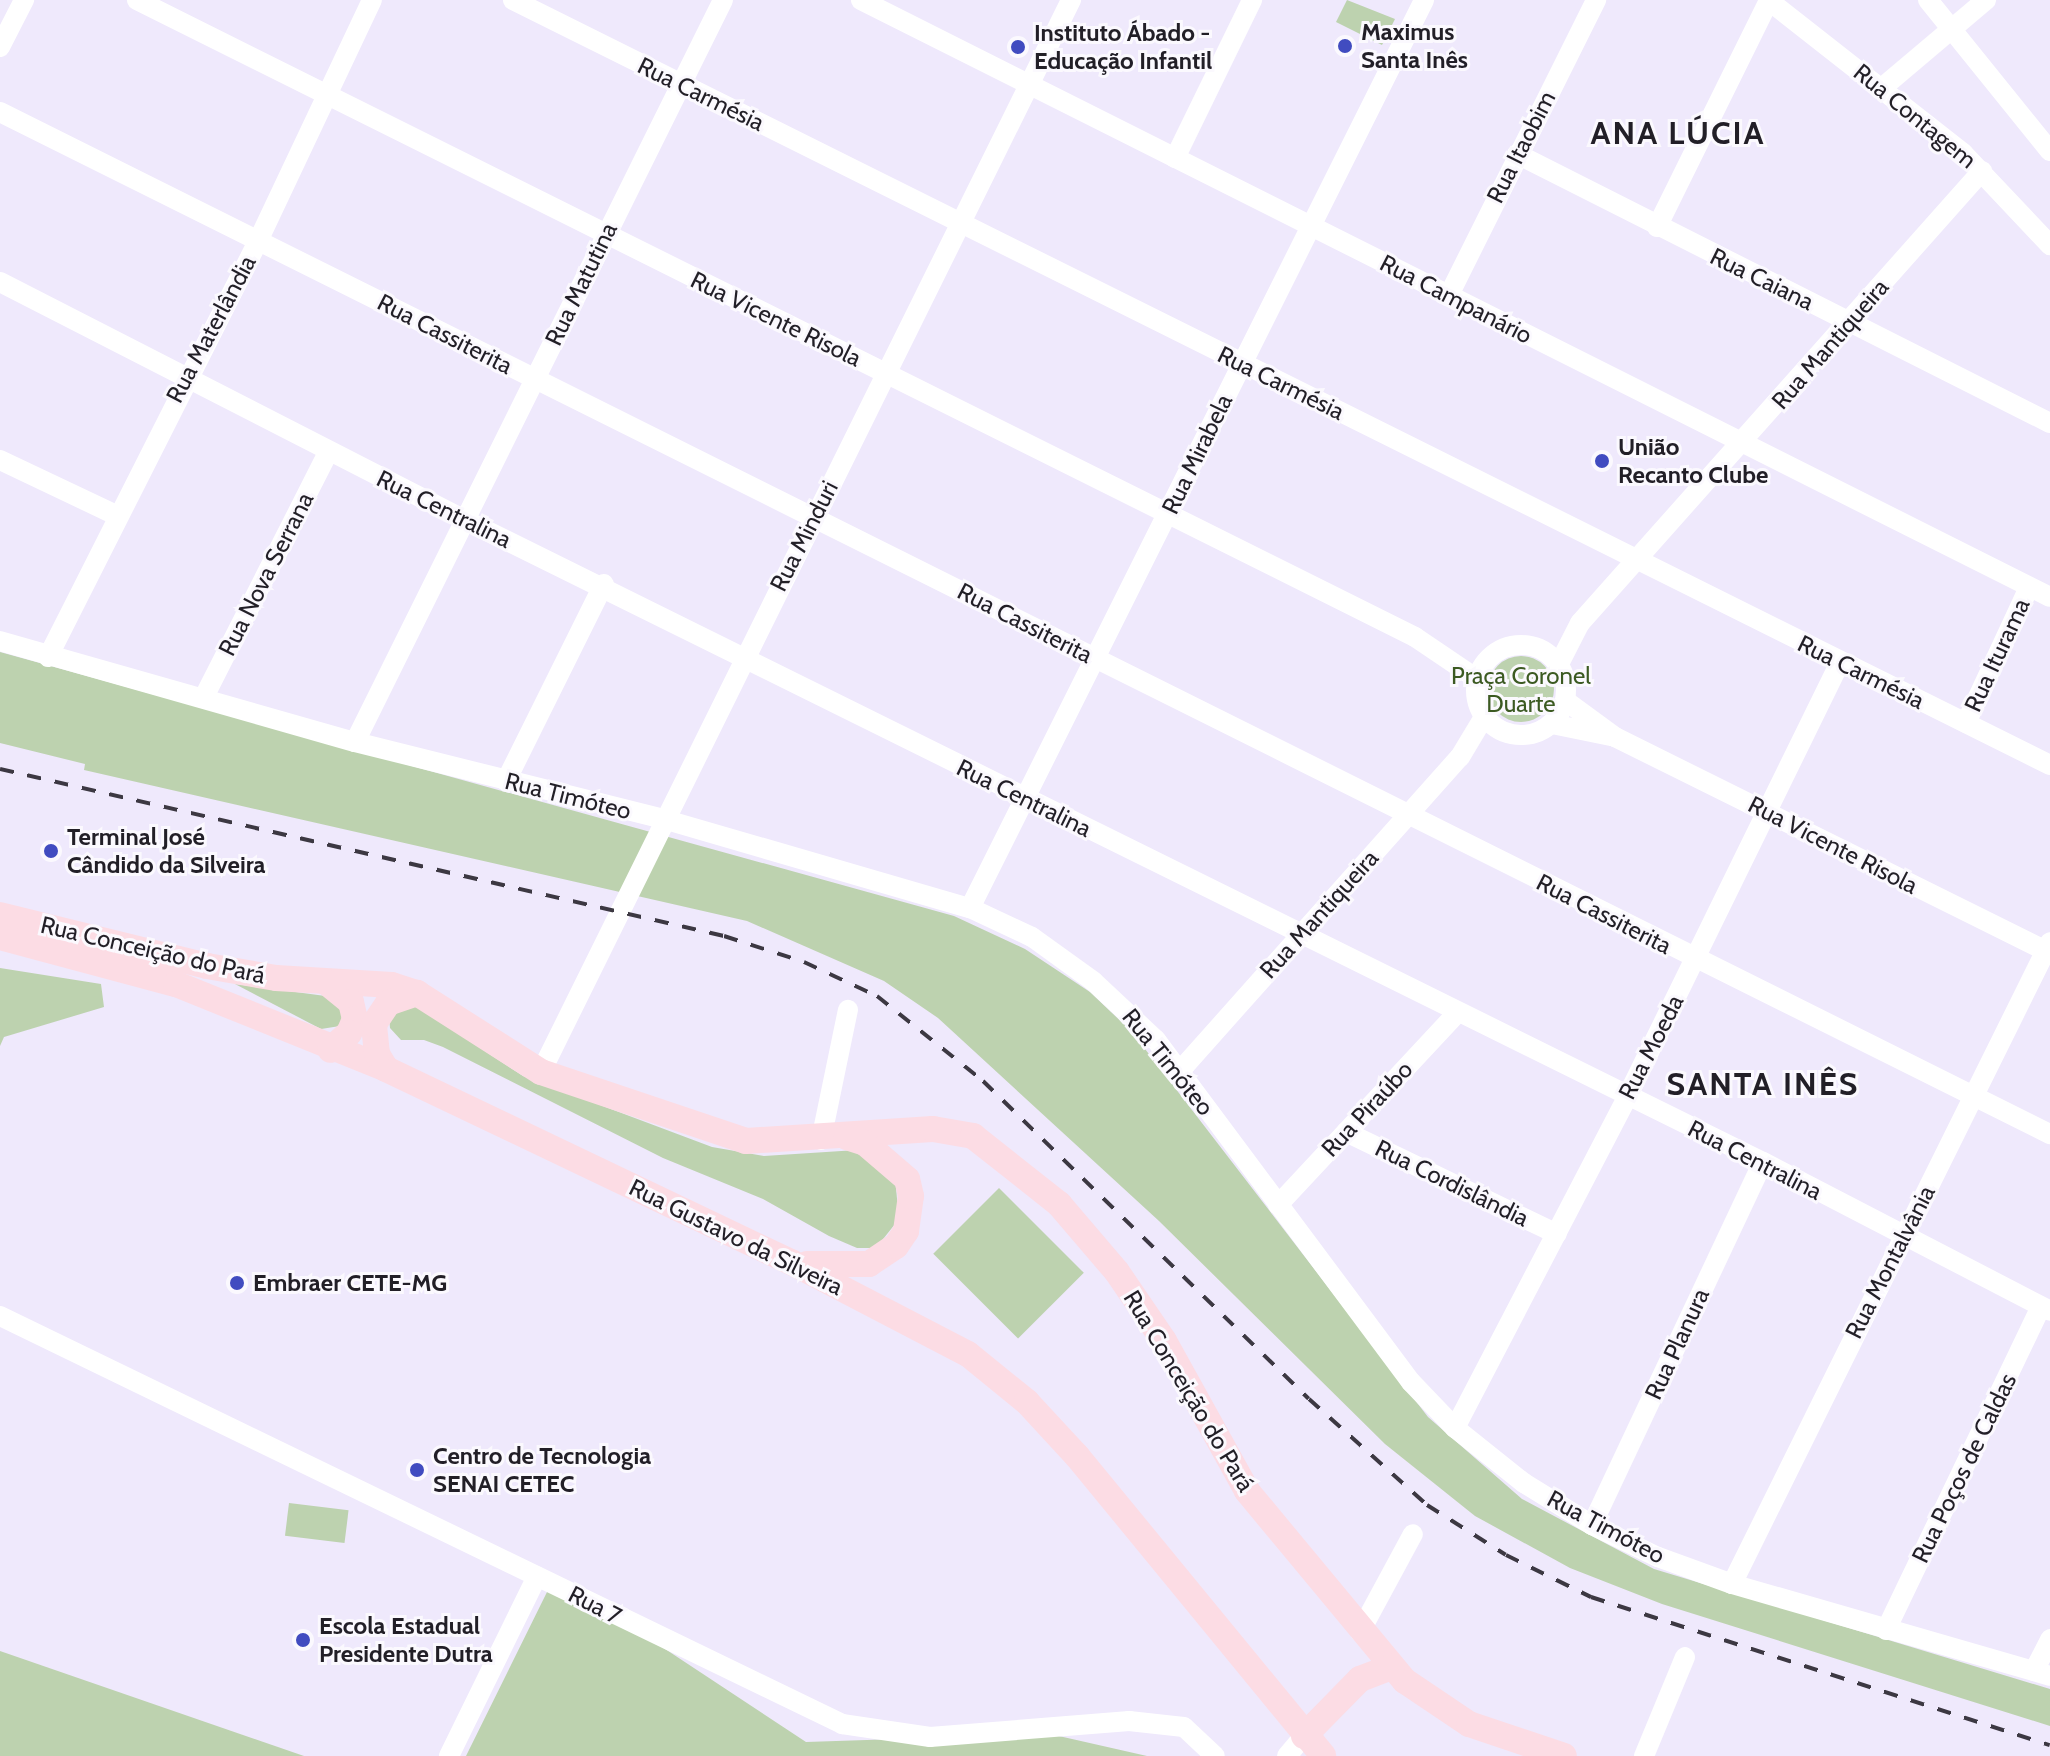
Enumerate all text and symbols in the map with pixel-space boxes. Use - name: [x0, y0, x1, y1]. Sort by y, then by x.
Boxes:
- place label: Maximus Santa Inês: [1361, 18, 1468, 74]
- place label: Instituto Ábado - Educação Infantil: [1034, 19, 1212, 75]
- marker: Maximus Santa Inês: [1336, 37, 1354, 55]
- marker: Instituto Ábado - Educação Infantil: [1009, 38, 1027, 56]
- street label: Rua Carmésia: [633, 51, 769, 137]
- street label: Rua Contagem: [1848, 58, 1982, 174]
- street label: Rua Itaobim: [1481, 86, 1561, 208]
- district label: ANA LÚCIA: [1591, 114, 1765, 152]
- street label: Rua Matutina: [539, 218, 623, 350]
- street label: Rua Caiana: [1706, 242, 1818, 316]
- street label: Rua Campanário: [1375, 248, 1537, 350]
- street label: Rua Materlândia: [160, 250, 262, 408]
- street label: Rua Vicente Risola: [686, 265, 866, 373]
- street label: Rua Mantiqueira: [1766, 273, 1894, 415]
- street label: Rua Cassiterita: [373, 288, 517, 380]
- street label: Rua Carmésia: [1213, 340, 1349, 426]
- street label: Rua Mirabela: [1156, 389, 1238, 519]
- place label: União Recanto Clube: [1618, 433, 1768, 489]
- marker: União Recanto Clube: [1593, 452, 1611, 470]
- street label: Rua Centralina: [372, 464, 516, 554]
- street label: Rua Minduri: [764, 476, 844, 596]
- street label: Rua Nova Serrana: [212, 487, 320, 661]
- street label: Rua Cassiterita: [953, 577, 1097, 669]
- street label: Rua Iturama: [1958, 594, 2036, 716]
- street label: Rua Carmésia: [1793, 629, 1929, 715]
- park label: Praça Coronel Duarte: [1451, 662, 1591, 718]
- street label: Rua Centralina: [952, 753, 1096, 843]
- street label: Rua Timóteo: [502, 766, 634, 826]
- street label: Rua Vicente Risola: [1744, 790, 1922, 900]
- place label: Terminal José Cândido da Silveira: [67, 823, 265, 879]
- marker: Terminal José Cândido da Silveira: [42, 842, 60, 860]
- street label: Rua Mantiqueira: [1254, 844, 1384, 984]
- street label: Rua Cassiterita: [1532, 868, 1676, 960]
- street label: Rua Conceição do Pará: [38, 910, 268, 990]
- street label: Rua Moeda: [1612, 990, 1690, 1104]
- street label: Rua Timóteo: [1116, 1003, 1220, 1121]
- street label: Rua Piraúbo: [1315, 1055, 1419, 1163]
- district label: SANTA INÊS: [1667, 1065, 1859, 1103]
- street label: Rua Centralina: [1683, 1114, 1827, 1206]
- street label: Rua Cordislândia: [1370, 1133, 1534, 1233]
- street label: Rua Gustavo da Silveira: [624, 1173, 848, 1301]
- street label: Rua Montalvânia: [1839, 1181, 1941, 1343]
- place label: Embraer CETE-MG: [253, 1269, 447, 1297]
- marker: Embraer CETE-MG: [228, 1274, 246, 1292]
- street label: Rua Planura: [1639, 1284, 1715, 1404]
- street label: Rua Conceição do Pará: [1118, 1285, 1260, 1497]
- street label: Rua Poços de Caldas: [1906, 1369, 2022, 1567]
- place label: Centro de Tecnologia SENAI CETEC: [433, 1442, 651, 1498]
- marker: Centro de Tecnologia SENAI CETEC: [408, 1461, 426, 1479]
- street label: Rua Timóteo: [1542, 1484, 1670, 1570]
- street label: Rua 7: [564, 1580, 626, 1630]
- place label: Escola Estadual Presidente Dutra: [319, 1612, 493, 1668]
- marker: Escola Estadual Presidente Dutra: [294, 1631, 312, 1649]

